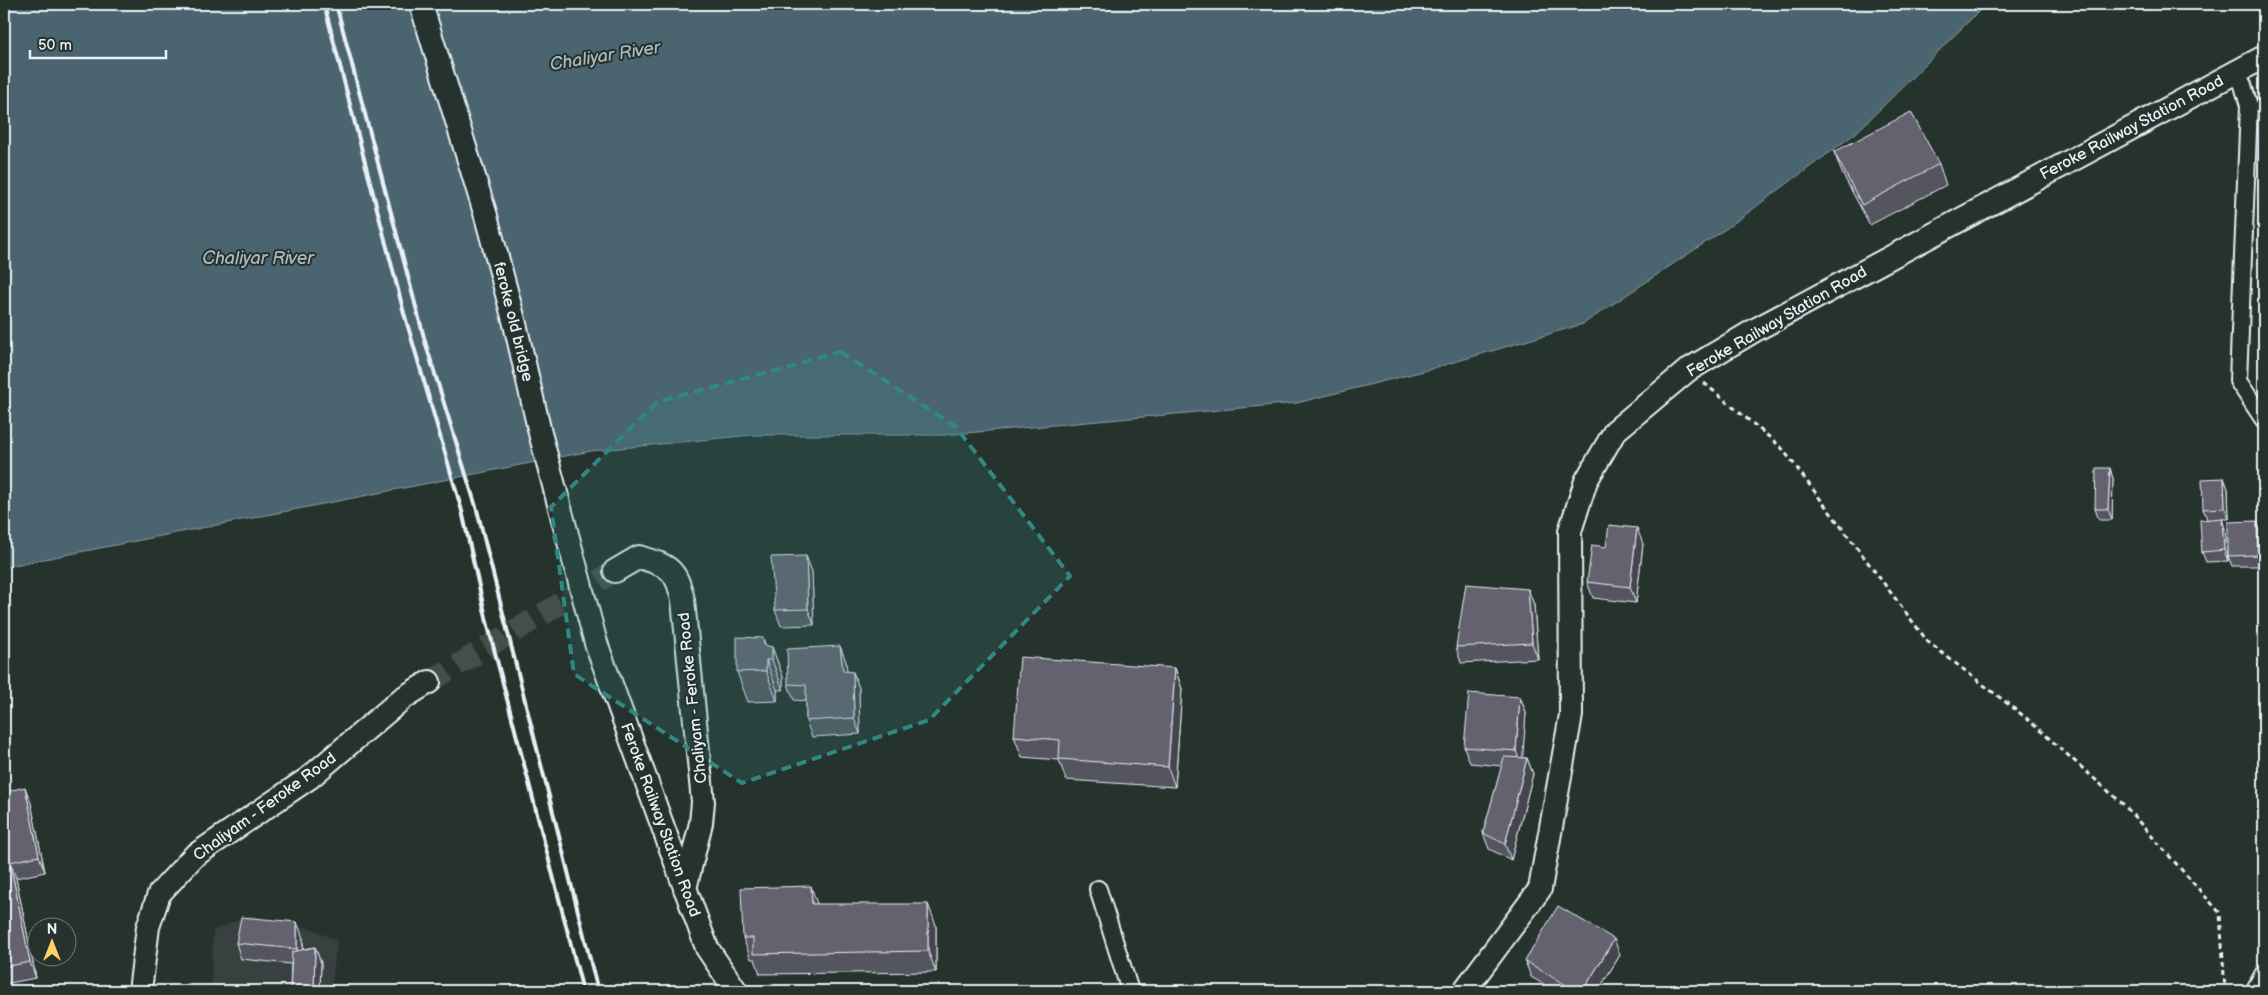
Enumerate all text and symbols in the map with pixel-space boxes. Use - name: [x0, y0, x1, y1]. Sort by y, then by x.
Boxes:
- scale bar: [30, 28, 166, 60]
- text: 50 m: [38, 36, 72, 55]
- water label: Chaliyar River: [548, 37, 663, 75]
- street label: Feroke Railway Station Road: [2037, 71, 2227, 185]
- water label: Chaliyar River: [202, 248, 315, 269]
- street label: feroke old bridge: [489, 260, 537, 384]
- street label: Feroke Railway Station Road: [1683, 263, 1871, 381]
- street label: Chaliyam - Feroke Road: [675, 611, 711, 785]
- street label: Feroke Railway Station Road: [616, 720, 704, 920]
- street label: Chaliyam - Feroke Road: [190, 749, 340, 865]
- north arrow: [28, 918, 78, 968]
- text: N: [47, 921, 57, 938]

